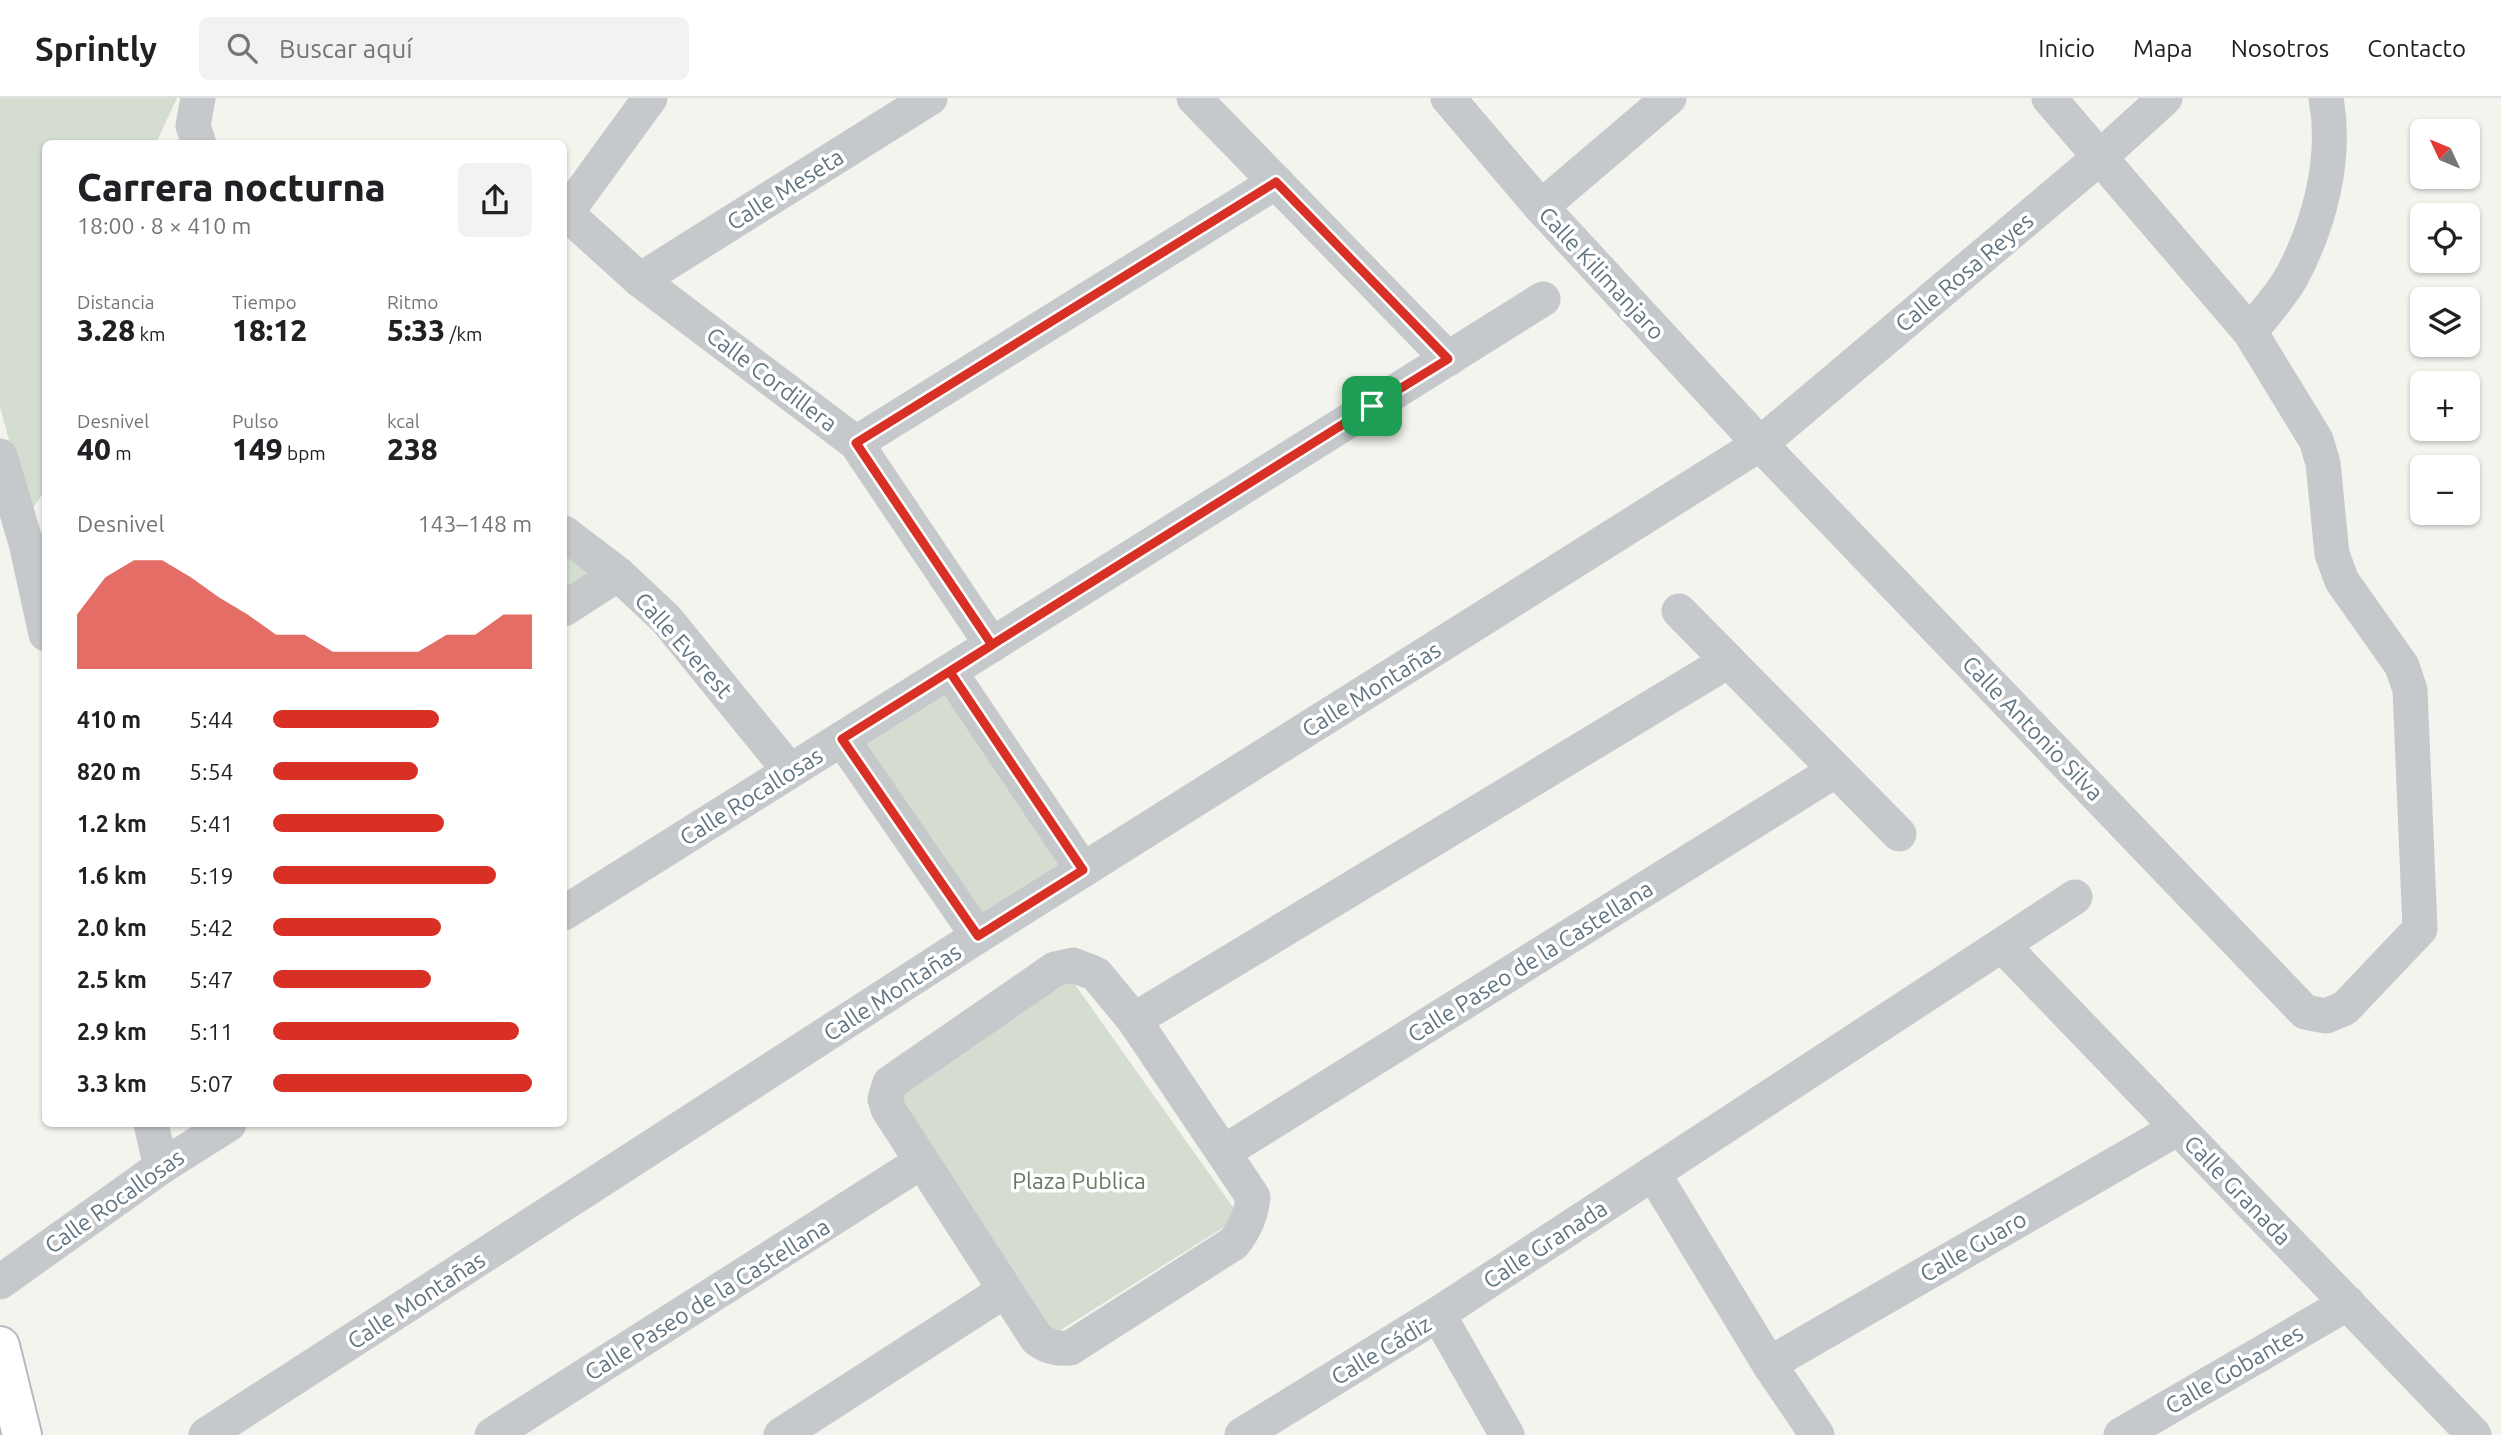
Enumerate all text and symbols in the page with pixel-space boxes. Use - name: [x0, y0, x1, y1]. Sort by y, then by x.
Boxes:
- search box: [199, 17, 689, 80]
- icon: search: [223, 29, 261, 67]
- text: Sprintly: [35, 30, 157, 67]
- text: Buscar aquí: [279, 34, 413, 63]
- text: Inicio: [2038, 35, 2095, 62]
- text: Mapa: [2133, 35, 2193, 62]
- text: Nosotros: [2231, 35, 2329, 62]
- text: Contacto: [2367, 35, 2466, 62]
- north arrow: [2410, 119, 2480, 189]
- map controls: [2410, 119, 2480, 525]
- street label: Calle Meseta: [722, 143, 848, 235]
- button: share: [458, 163, 532, 237]
- text: Carrera nocturna: [77, 166, 386, 208]
- street label: Calle Kilimanjaro: [1534, 202, 1670, 344]
- button: locate: [2410, 203, 2480, 273]
- street label: Calle Rosa Reyes: [1890, 207, 2038, 337]
- text: 18:00 · 8 × 410 m: [77, 213, 251, 238]
- button: layers: [2410, 287, 2480, 357]
- text: Distancia: [77, 291, 155, 313]
- text: Tiempo: [232, 291, 297, 313]
- text: Ritmo: [387, 291, 438, 313]
- text: 3.28: [77, 313, 135, 347]
- text: 18:12: [232, 313, 307, 347]
- text: 5:33: [387, 313, 445, 347]
- street label: Calle Cordillera: [702, 322, 842, 436]
- text: km: [135, 323, 165, 345]
- text: /km: [445, 323, 483, 345]
- button: +: [2410, 371, 2480, 441]
- pin: [1342, 376, 1402, 436]
- icon: arrive: [1353, 387, 1391, 425]
- text: Desnivel: [77, 410, 149, 432]
- text: Pulso: [232, 410, 279, 432]
- text: kcal: [387, 410, 420, 432]
- text: 40: [77, 432, 111, 466]
- text: 149: [232, 432, 283, 466]
- text: 238: [387, 432, 438, 466]
- text: m: [111, 442, 132, 464]
- text: bpm: [283, 442, 326, 464]
- button: −: [2410, 455, 2480, 525]
- text: Desnivel: [77, 511, 165, 536]
- text: 143–148 m: [418, 511, 532, 536]
- street label: Calle Everest: [630, 587, 738, 703]
- street label: Calle Montañas: [1297, 636, 1445, 742]
- street label: Calle Antonio Silva: [1958, 651, 2108, 805]
- text: 410 m: [77, 707, 141, 732]
- text: 5:44: [189, 707, 234, 732]
- street label: Calle Rocallosas: [675, 742, 827, 850]
- text: 820 m: [77, 759, 141, 784]
- text: 5:54: [189, 759, 234, 784]
- text: 1.2 km: [77, 811, 147, 836]
- text: 5:41: [189, 811, 234, 836]
- text: 1.6 km: [77, 863, 147, 888]
- text: 5:19: [189, 863, 234, 888]
- street label: Calle Paseo de la Castellana: [1403, 875, 1657, 1047]
- text: 2.0 km: [77, 915, 147, 940]
- text: 5:42: [189, 915, 234, 940]
- street label: Calle Montañas: [819, 938, 965, 1046]
- text: 2.5 km: [77, 967, 147, 992]
- text: 5:47: [189, 967, 234, 992]
- text: 2.9 km: [77, 1019, 147, 1044]
- text: 5:11: [189, 1019, 234, 1044]
- text: 3.3 km: [77, 1071, 147, 1096]
- text: 5:07: [189, 1071, 234, 1096]
- street label: Calle Granada: [2180, 1130, 2296, 1250]
- street label: Calle Rocallosas: [40, 1144, 188, 1258]
- park label: Plaza Publica: [1012, 1168, 1146, 1193]
- street label: Calle Granada: [1479, 1195, 1611, 1293]
- street label: Calle Guaro: [1916, 1206, 2030, 1286]
- street label: Calle Paseo de la Castellana: [580, 1213, 834, 1385]
- street label: Calle Montañas: [343, 1246, 489, 1354]
- street label: Calle Cádiz: [1327, 1311, 1435, 1389]
- street label: Calle Gobantes: [2161, 1319, 2307, 1419]

